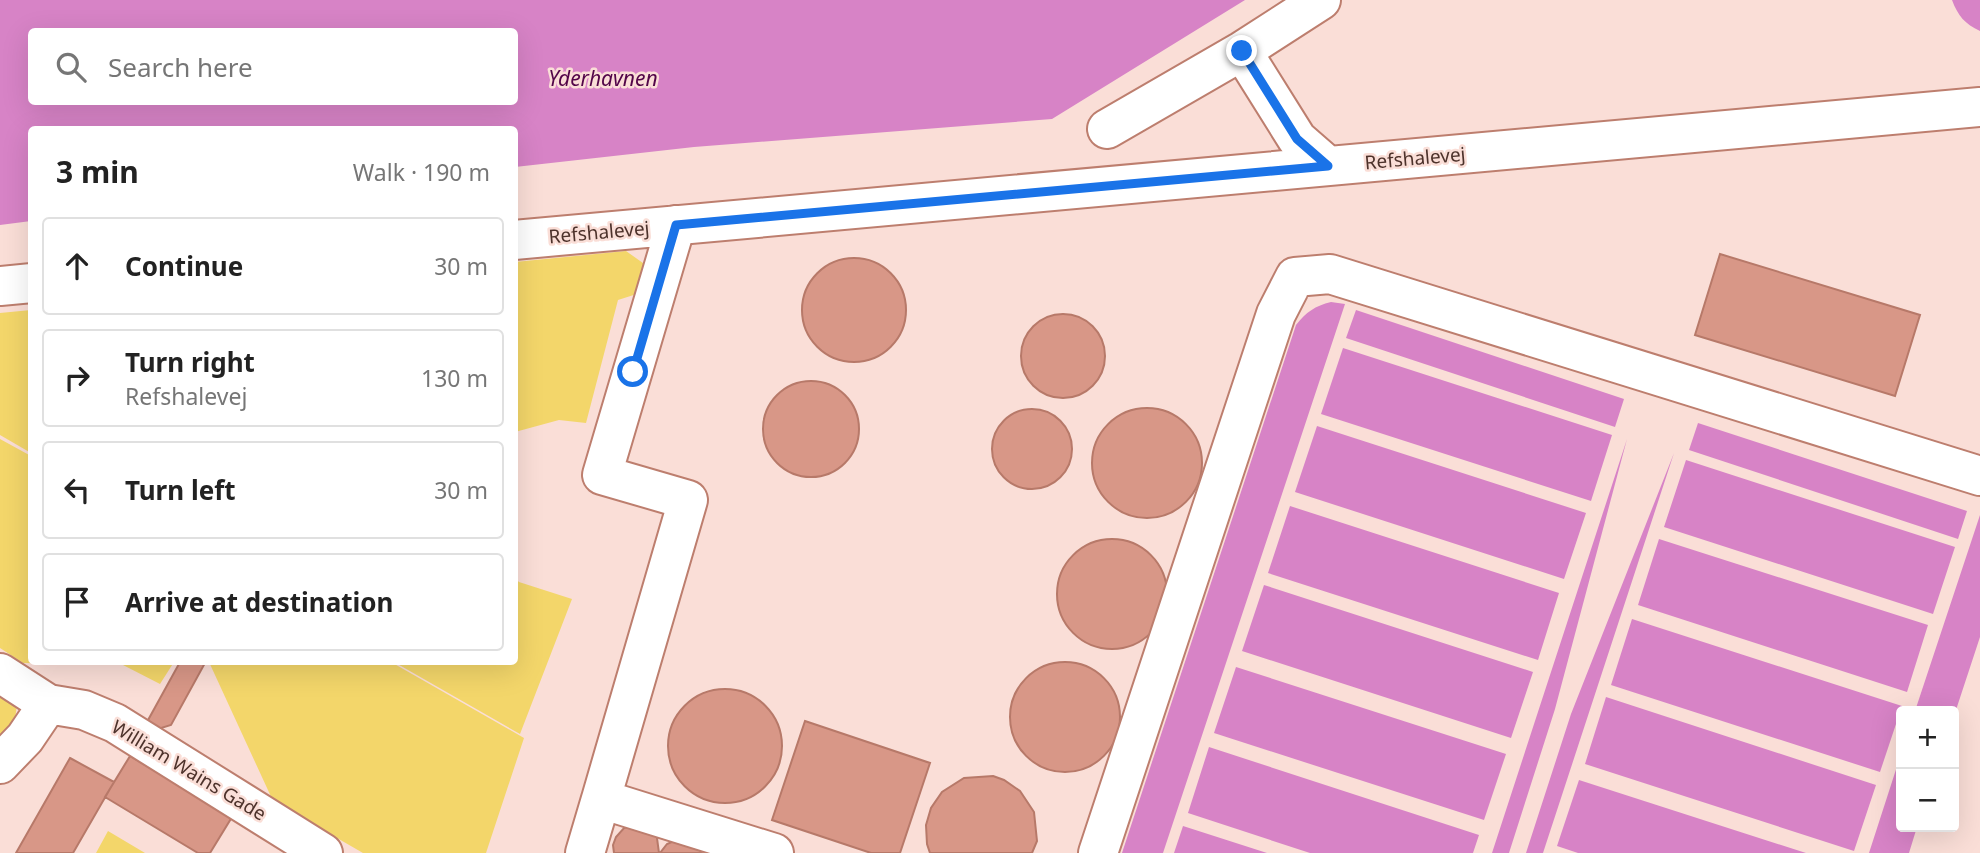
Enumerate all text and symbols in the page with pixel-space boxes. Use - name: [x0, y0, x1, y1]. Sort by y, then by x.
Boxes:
- search box: [28, 28, 518, 105]
- route end: [1226, 35, 1257, 66]
- icon: search: [52, 48, 90, 86]
- text: Search here: [108, 49, 253, 85]
- water label: Yderhavnen: [548, 64, 658, 92]
- street label: Refshalevej: [1364, 141, 1466, 175]
- text: 3 min: [56, 151, 139, 192]
- text: Walk · 190 m: [353, 156, 490, 188]
- street label: Refshalevej: [548, 215, 650, 249]
- icon: ahead: [58, 247, 96, 285]
- text: Continue: [125, 248, 243, 284]
- text: 30 m: [434, 250, 488, 282]
- text: Turn right: [125, 344, 255, 380]
- route start: [617, 356, 648, 387]
- icon: right: [58, 359, 96, 397]
- text: 130 m: [421, 362, 488, 394]
- text: Refshalevej: [125, 380, 247, 412]
- icon: left: [58, 471, 96, 509]
- text: Turn left: [125, 472, 236, 508]
- text: 30 m: [434, 474, 488, 506]
- icon: arrive: [58, 583, 96, 621]
- text: Arrive at destination: [125, 584, 394, 620]
- map controls: [1896, 706, 1959, 832]
- button: +: [1896, 706, 1959, 769]
- street label: William Wains Gade: [107, 713, 271, 827]
- button: −: [1896, 769, 1959, 832]

